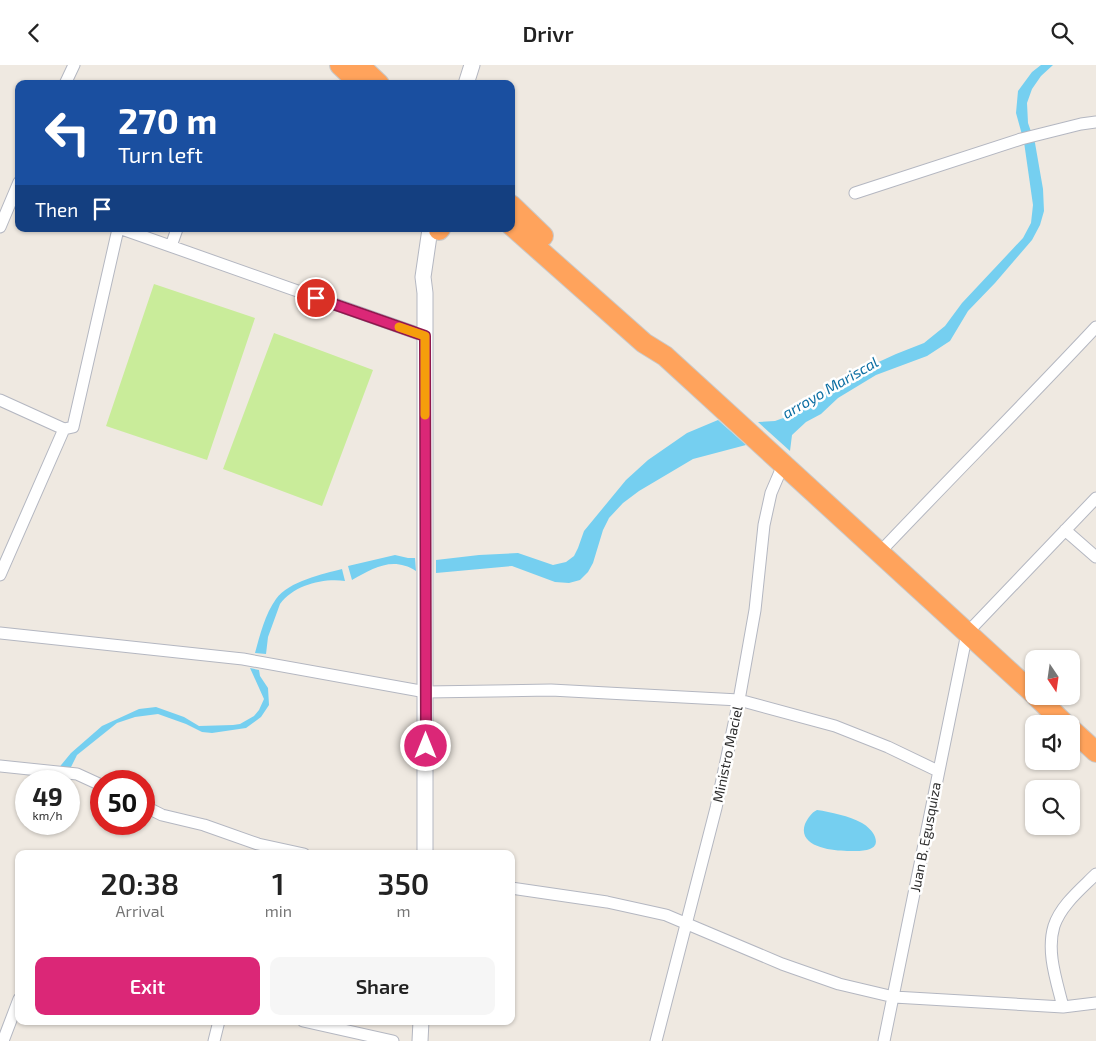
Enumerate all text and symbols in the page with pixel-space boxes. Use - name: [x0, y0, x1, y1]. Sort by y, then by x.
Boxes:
- icon: back: [20, 19, 48, 47]
- icon: search: [1048, 19, 1076, 47]
- text: Drivr: [522, 20, 574, 46]
- text: 270 m: [118, 99, 217, 141]
- icon: left: [35, 100, 100, 165]
- text: Turn left: [118, 141, 203, 167]
- icon: arrive: [88, 195, 116, 223]
- text: Then: [35, 198, 78, 221]
- pin: [295, 277, 337, 319]
- icon: arrive: [302, 284, 330, 312]
- water label: arroyo Mariscal: [779, 352, 882, 423]
- north arrow: [1025, 650, 1080, 705]
- map controls: [1025, 650, 1080, 835]
- street label: Ministro Maciel: [708, 703, 746, 804]
- button: sound: [1025, 715, 1080, 770]
- position arrow: [399, 719, 451, 771]
- speed limit sign: 50: [90, 770, 155, 835]
- button: search: [1025, 780, 1080, 835]
- text: 49: [32, 781, 63, 811]
- street label: Juan B. Egusquiza: [906, 781, 944, 893]
- text: km/h: [33, 808, 62, 822]
- text: 20:38: [101, 865, 179, 901]
- text: 1: [272, 865, 285, 901]
- text: 350: [378, 865, 429, 901]
- text: Arrival: [116, 901, 164, 920]
- text: min: [265, 901, 292, 920]
- text: m: [396, 901, 411, 920]
- button: Exit: [35, 957, 260, 1015]
- button: Share: [270, 957, 495, 1015]

